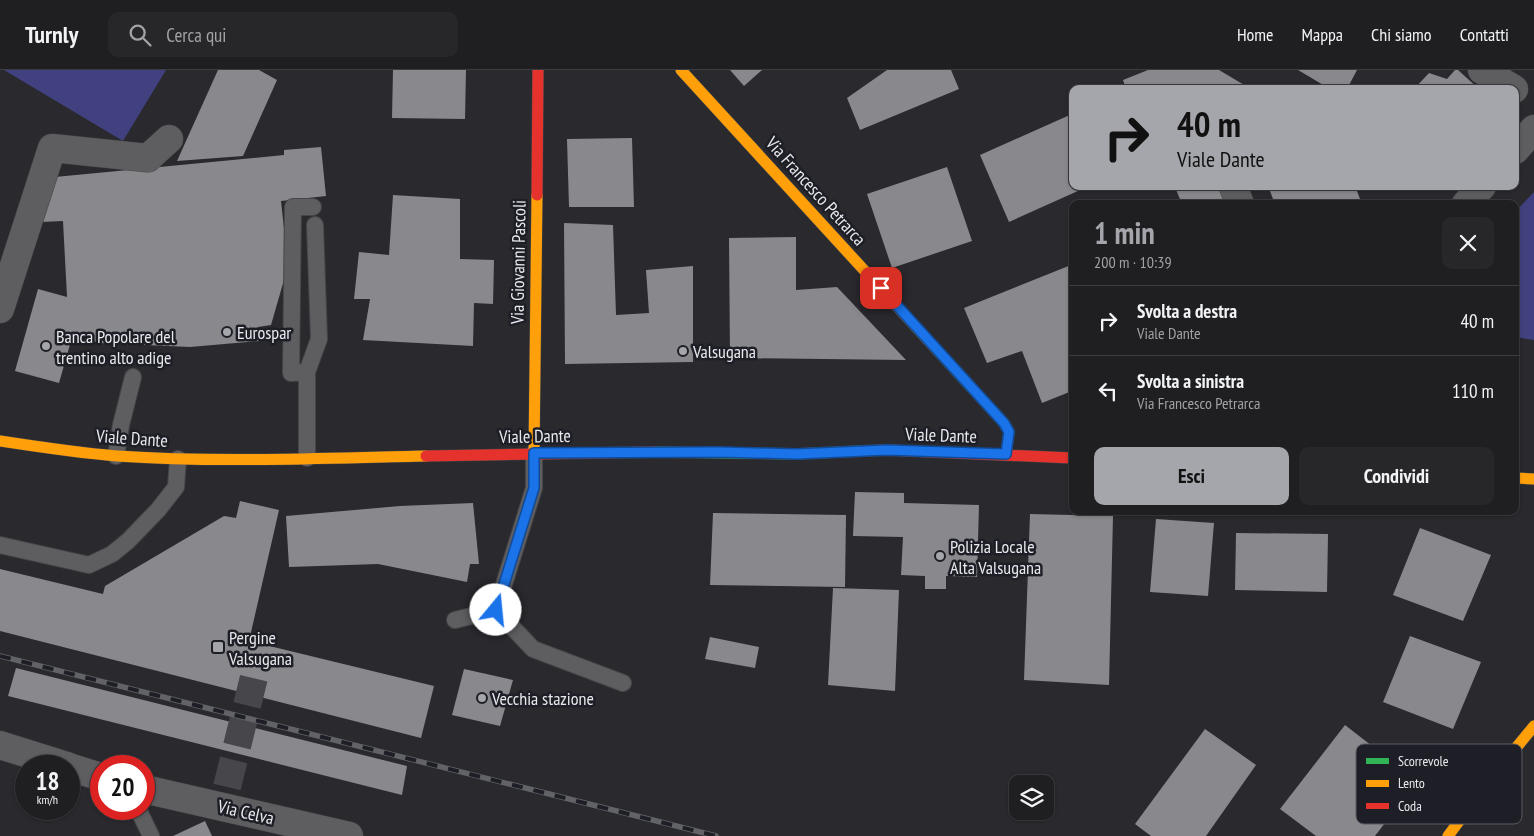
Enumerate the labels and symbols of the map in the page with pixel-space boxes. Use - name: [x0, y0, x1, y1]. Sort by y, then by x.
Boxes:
- street label: Via Francesco Petrarca: [760, 131, 871, 250]
- street label: Via Giovanni Pascoli: [505, 200, 531, 325]
- pin: [860, 267, 902, 309]
- place label: Eurospar: [237, 321, 291, 344]
- place label: Banca Popolare del trentino alto adige: [56, 325, 176, 369]
- marker: Eurospar: [221, 326, 233, 338]
- marker: Banca Popolare del trentino alto adige: [40, 340, 52, 352]
- place label: Valsugana: [692, 340, 756, 363]
- marker: Valsugana: [677, 345, 689, 357]
- street label: Viale Dante: [904, 422, 977, 448]
- street label: Viale Dante: [94, 424, 169, 452]
- street label: Viale Dante: [498, 424, 571, 448]
- place label: Polizia Locale Alta Valsugana: [950, 535, 1041, 579]
- marker: Polizia Locale Alta Valsugana: [934, 550, 946, 562]
- position arrow: [469, 583, 521, 635]
- place label: Pergine Valsugana: [228, 626, 292, 670]
- marker: Pergine Valsugana: [211, 640, 225, 654]
- place label: Vecchia stazione: [491, 687, 594, 710]
- marker: Vecchia stazione: [476, 692, 488, 704]
- legend: [1356, 744, 1522, 824]
- text: Scorrevole: [1398, 752, 1449, 770]
- speed limit sign: 20: [90, 755, 155, 820]
- text: Lento: [1398, 774, 1425, 792]
- street label: Via Celva: [215, 794, 276, 830]
- text: Coda: [1398, 797, 1422, 815]

